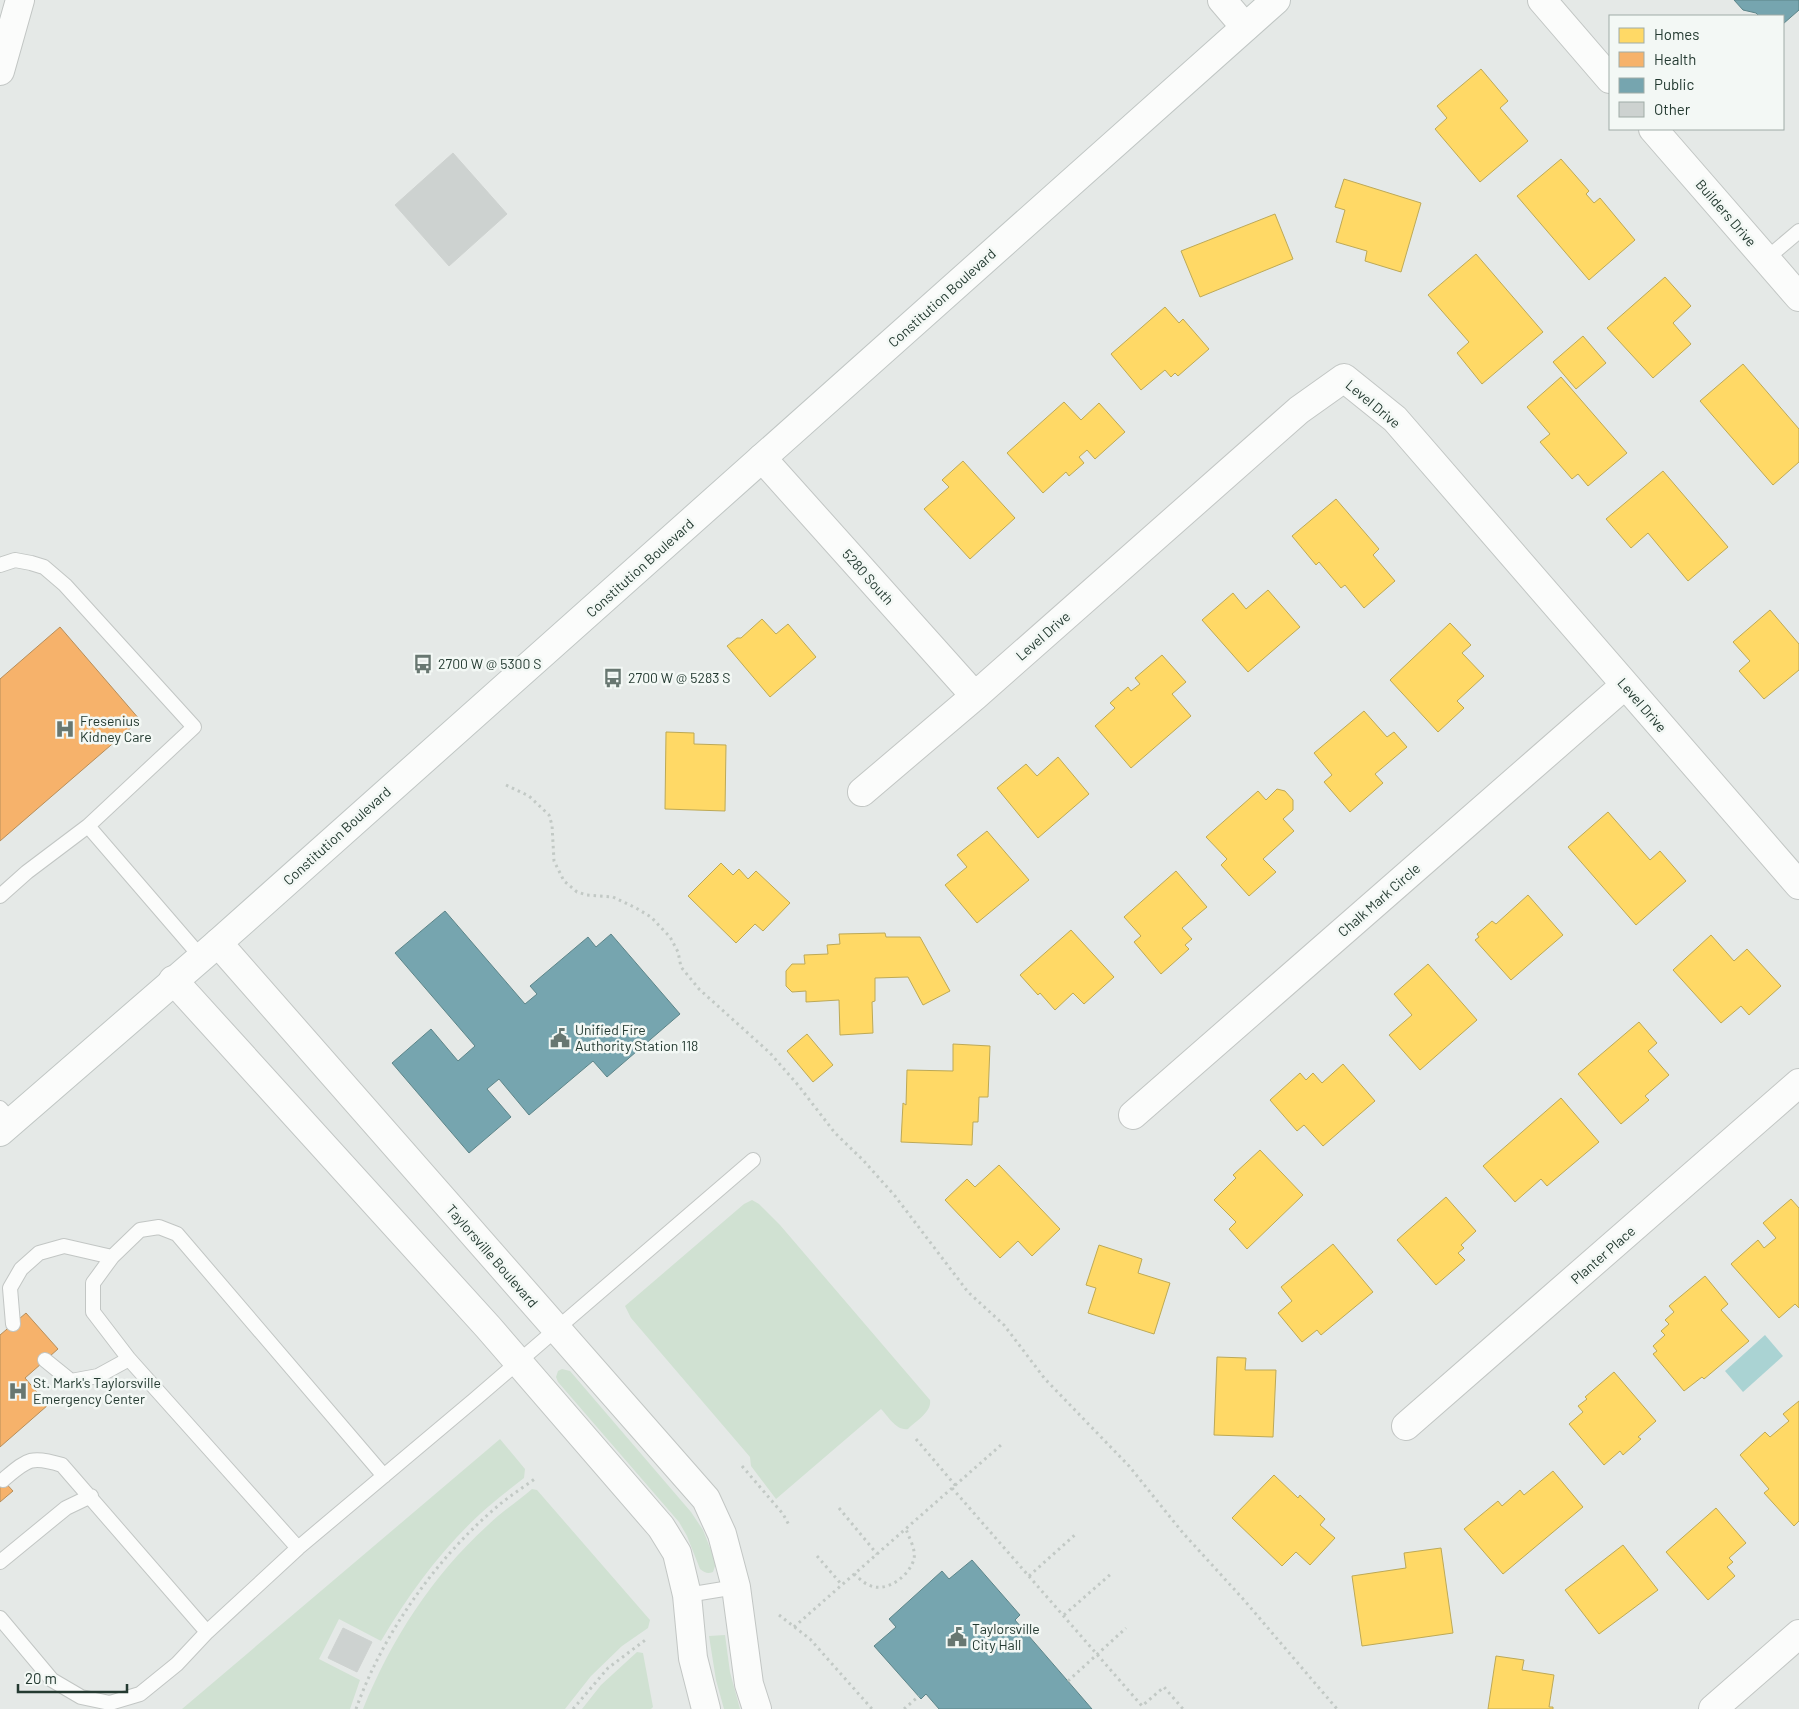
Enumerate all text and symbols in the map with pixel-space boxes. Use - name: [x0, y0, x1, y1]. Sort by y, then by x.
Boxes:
- legend: [1609, 15, 1784, 130]
- text: Homes: [1654, 25, 1699, 43]
- text: Health: [1654, 50, 1696, 68]
- text: Public: [1654, 75, 1694, 93]
- text: Other: [1654, 100, 1691, 118]
- street label: Builders Drive: [1692, 175, 1760, 250]
- street label: Constitution Boulevard: [884, 245, 999, 350]
- street label: Level Drive: [1342, 376, 1404, 431]
- street label: Constitution Boulevard: [582, 515, 697, 620]
- street label: 5280 South: [839, 545, 898, 608]
- street label: Level Drive: [1012, 607, 1073, 664]
- bus stop icon: 2700 W @ 5300 S: [412, 653, 434, 675]
- place label: 2700 W @ 5300 S: [438, 655, 541, 672]
- bus stop icon: 2700 W @ 5283 S: [602, 667, 624, 689]
- place label: 2700 W @ 5283 S: [628, 669, 730, 686]
- street label: Level Drive: [1614, 674, 1671, 735]
- place label: Fresenius Kidney Care: [80, 712, 152, 745]
- hospital icon: Fresenius Kidney Care: [54, 718, 76, 740]
- street label: Constitution Boulevard: [279, 783, 394, 888]
- street label: Chalk Mark Circle: [1334, 859, 1423, 940]
- place label: Unified Fire Authority Station 118: [575, 1021, 698, 1054]
- public building icon: Unified Fire Authority Station 118: [549, 1027, 571, 1049]
- street label: Taylorsville Boulevard: [443, 1201, 542, 1311]
- street label: Planter Place: [1567, 1222, 1638, 1287]
- place label: St. Mark's Taylorsville Emergency Center: [33, 1374, 161, 1407]
- hospital icon: St. Mark's Taylorsville Emergency Center: [7, 1380, 29, 1402]
- place label: Taylorsville City Hall: [972, 1620, 1040, 1653]
- public building icon: Taylorsville City Hall: [946, 1626, 968, 1648]
- scale bar: [18, 1662, 126, 1694]
- text: 20 m: [25, 1669, 57, 1687]

